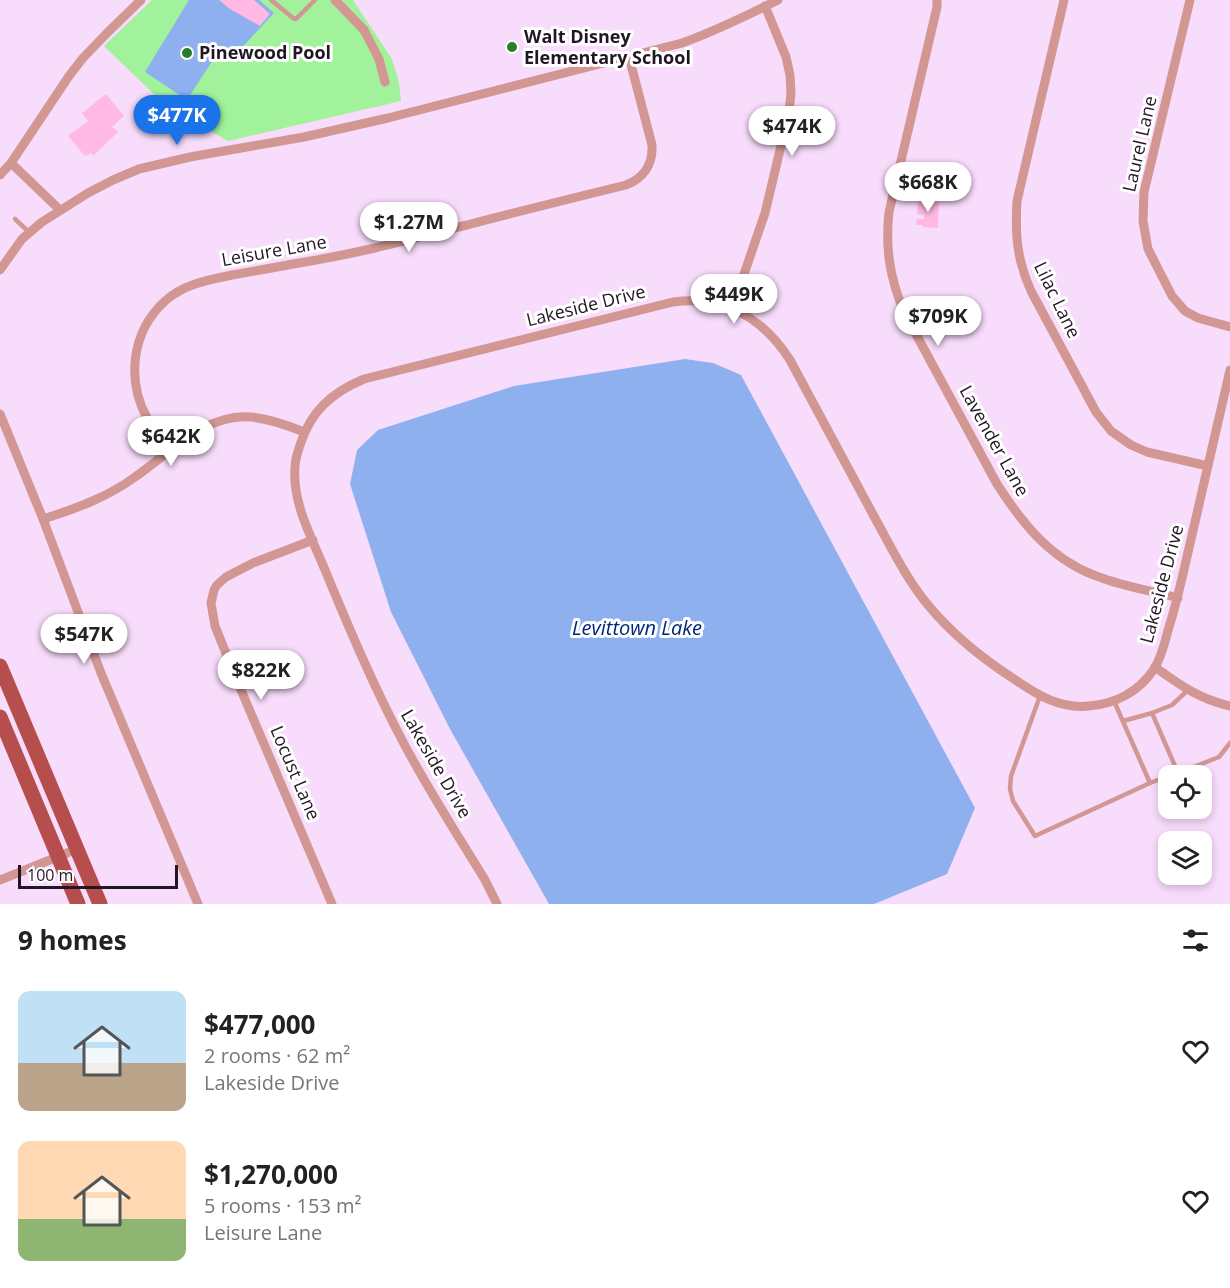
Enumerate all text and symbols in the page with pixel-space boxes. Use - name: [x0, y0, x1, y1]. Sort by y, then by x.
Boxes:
- place label: Walt Disney Elementary School: [524, 24, 691, 69]
- place label: Pinewood Pool: [199, 40, 331, 64]
- marker: Walt Disney Elementary School: [505, 40, 519, 54]
- marker: Pinewood Pool: [180, 46, 194, 60]
- street label: Laurel Lane: [1116, 93, 1162, 194]
- pin: $477K: [135, 95, 219, 146]
- text: $477K: [147, 101, 207, 128]
- pin: $474K: [750, 106, 834, 157]
- text: $474K: [762, 112, 822, 139]
- pin: $668K: [886, 162, 970, 213]
- text: $668K: [898, 168, 958, 195]
- pin: $1.27M: [360, 202, 458, 253]
- text: $1.27M: [374, 208, 444, 235]
- street label: Leisure Lane: [219, 229, 328, 271]
- street label: Lilac Lane: [1029, 257, 1087, 342]
- pin: $449K: [692, 274, 776, 325]
- street label: Lakeside Drive: [524, 279, 648, 331]
- text: $449K: [704, 280, 764, 307]
- pin: $709K: [896, 296, 980, 347]
- text: $709K: [908, 302, 968, 329]
- street label: Lavender Lane: [955, 381, 1035, 500]
- pin: $642K: [129, 416, 213, 467]
- text: $642K: [141, 422, 201, 449]
- street label: Lakeside Drive: [1134, 522, 1188, 646]
- pin: $547K: [42, 614, 126, 665]
- water label: Levittown Lake: [572, 614, 702, 641]
- text: $547K: [54, 620, 114, 647]
- pin: $822K: [219, 650, 303, 701]
- text: $822K: [231, 656, 291, 683]
- street label: Lakeside Drive: [396, 705, 478, 822]
- street label: Locust Lane: [265, 722, 327, 823]
- map controls: [1158, 765, 1212, 885]
- button: locate: [1158, 765, 1212, 819]
- button: layers: [1158, 831, 1212, 885]
- scale bar: [18, 862, 178, 890]
- text: 100 m: [27, 864, 73, 886]
- text: 9 homes: [18, 922, 127, 958]
- icon: filters: [1179, 924, 1212, 957]
- text: $477,000: [204, 1006, 315, 1042]
- icon: home: [66, 1015, 138, 1087]
- icon: heart: [1179, 1035, 1212, 1068]
- text: 2 rooms · 62 m²: [204, 1042, 350, 1069]
- text: Lakeside Drive: [204, 1069, 340, 1096]
- text: $1,270,000: [204, 1156, 338, 1192]
- icon: home: [66, 1165, 138, 1237]
- icon: heart: [1179, 1185, 1212, 1218]
- text: 5 rooms · 153 m²: [204, 1192, 362, 1219]
- text: Leisure Lane: [204, 1219, 322, 1246]

